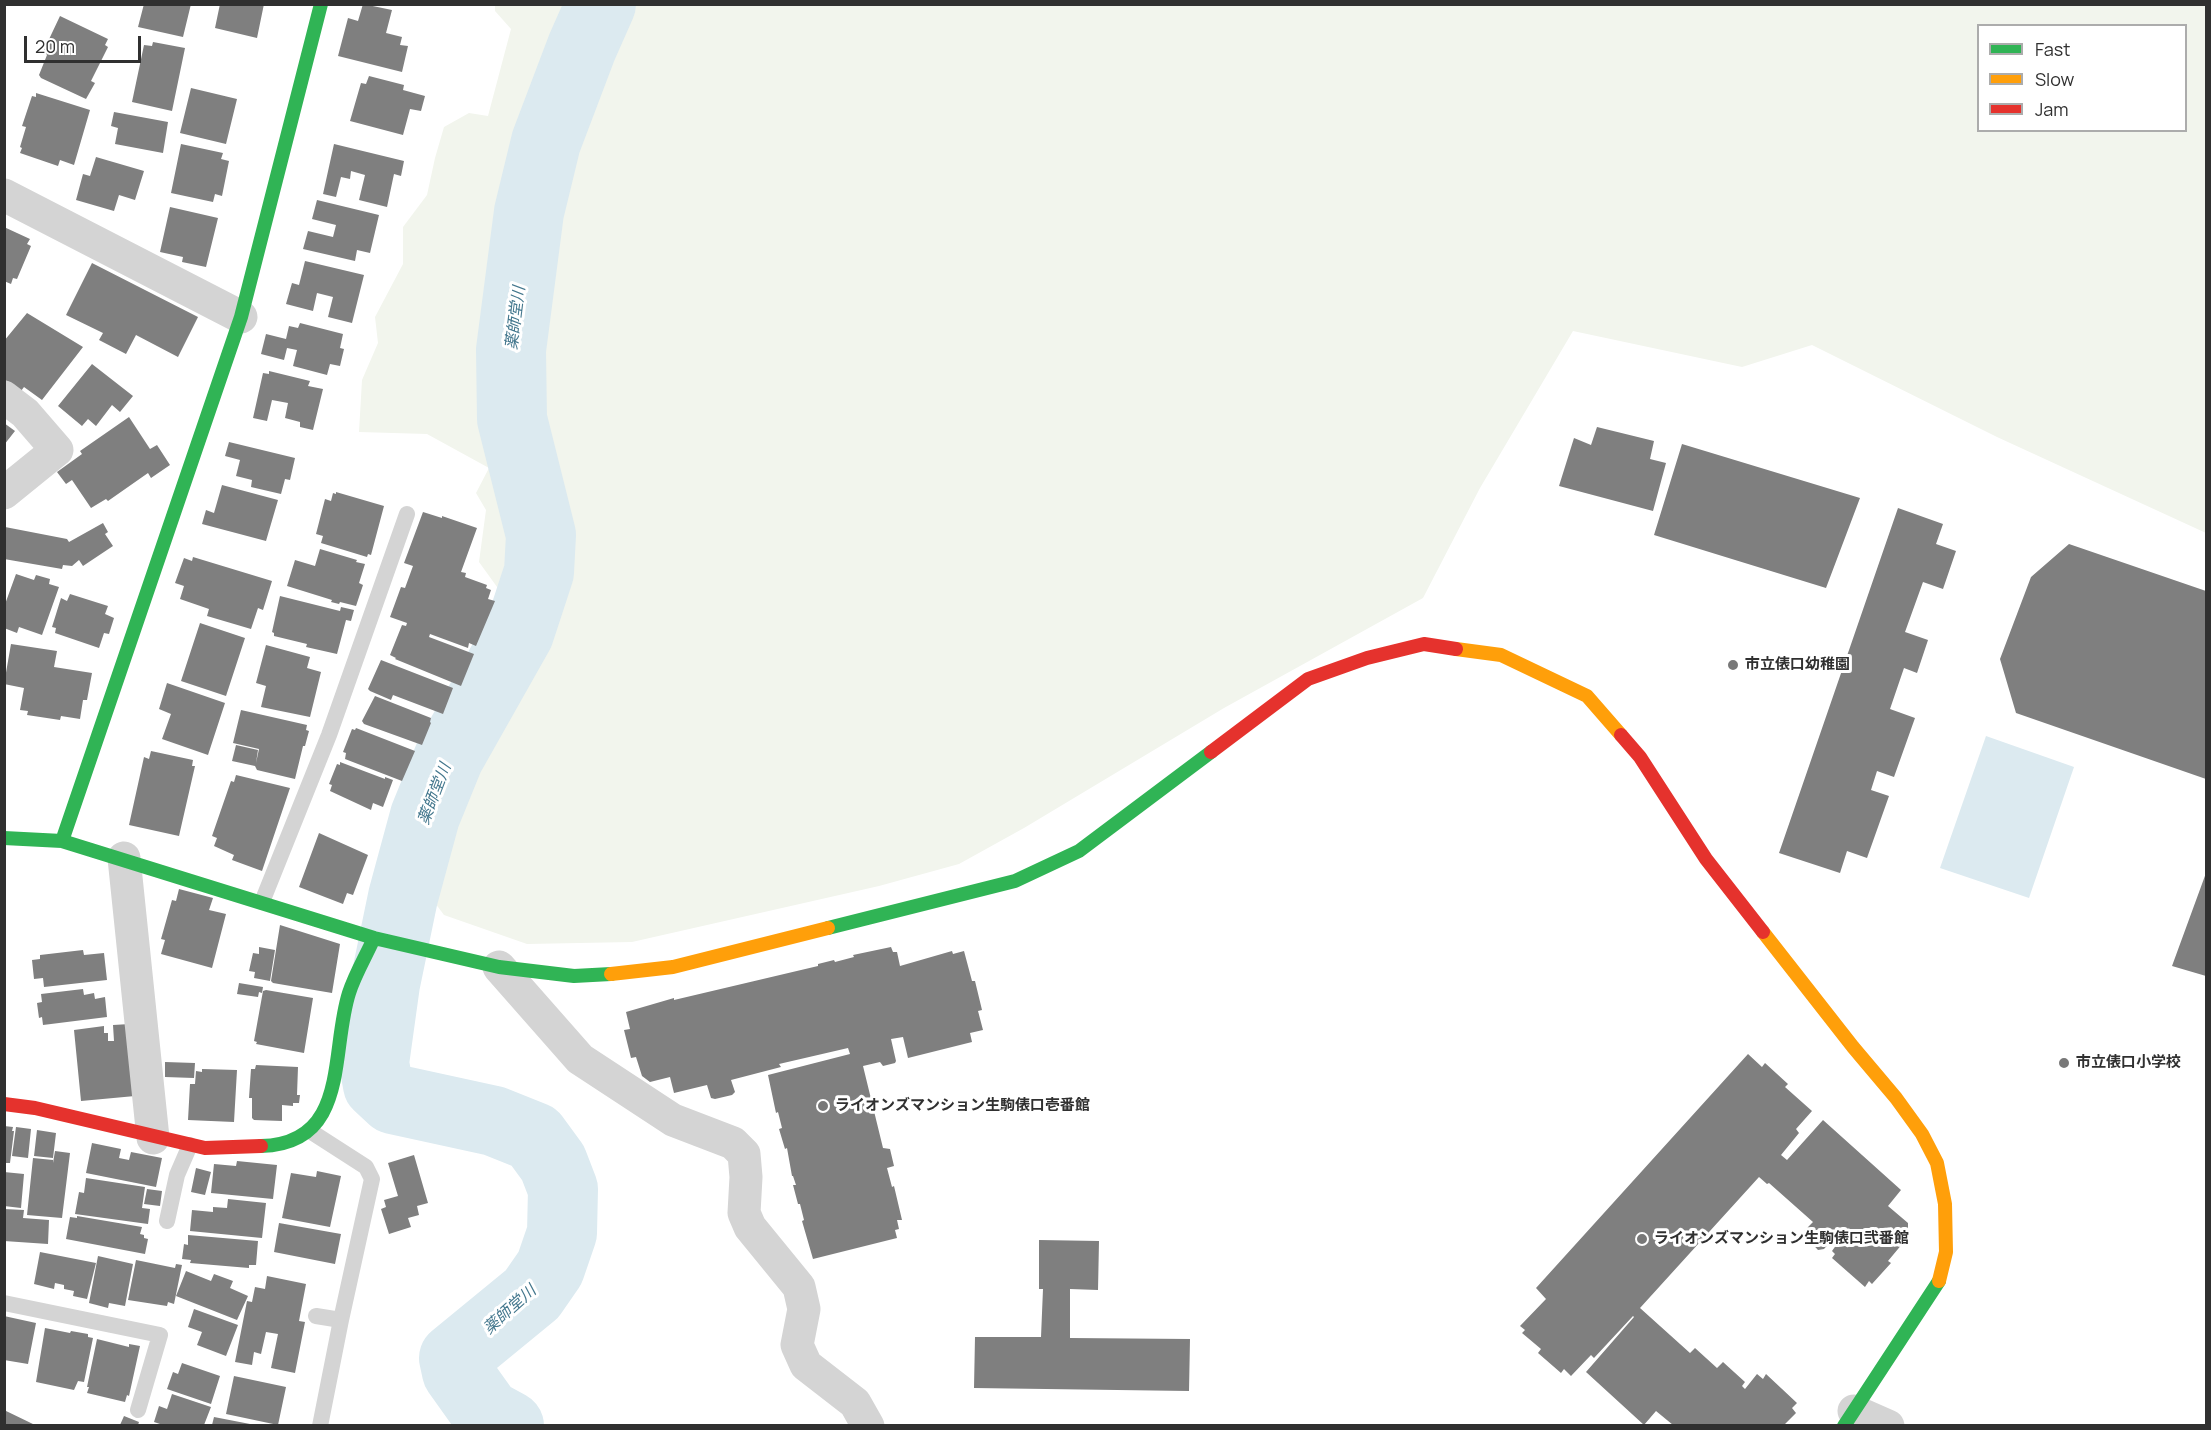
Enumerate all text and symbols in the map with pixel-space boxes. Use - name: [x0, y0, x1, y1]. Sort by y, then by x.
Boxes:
- scale bar: [27, 24, 144, 62]
- legend: [1977, 24, 2187, 132]
- text: 20 m: [35, 34, 75, 58]
- text: Fast: [2035, 37, 2070, 61]
- text: Slow: [2035, 67, 2074, 91]
- text: Jam: [2035, 97, 2069, 121]
- water label: 薬師堂川: [503, 285, 529, 351]
- place label: 市立俵口幼稚園: [1745, 656, 1850, 674]
- marker: 市立俵口幼稚園: [1726, 658, 1740, 672]
- water label: 薬師堂川: [415, 761, 455, 827]
- place label: 市立俵口小学校: [2076, 1054, 2181, 1072]
- marker: 市立俵口小学校: [2057, 1056, 2071, 1070]
- place label: ライオンズマンション生駒俵口壱番館: [835, 1097, 1090, 1115]
- marker: ライオンズマンション生駒俵口壱番館: [816, 1099, 830, 1113]
- place label: ライオンズマンション生駒俵口弐番館: [1654, 1230, 1909, 1248]
- marker: ライオンズマンション生駒俵口弐番館: [1635, 1232, 1649, 1246]
- water label: 薬師堂川: [480, 1281, 540, 1339]

